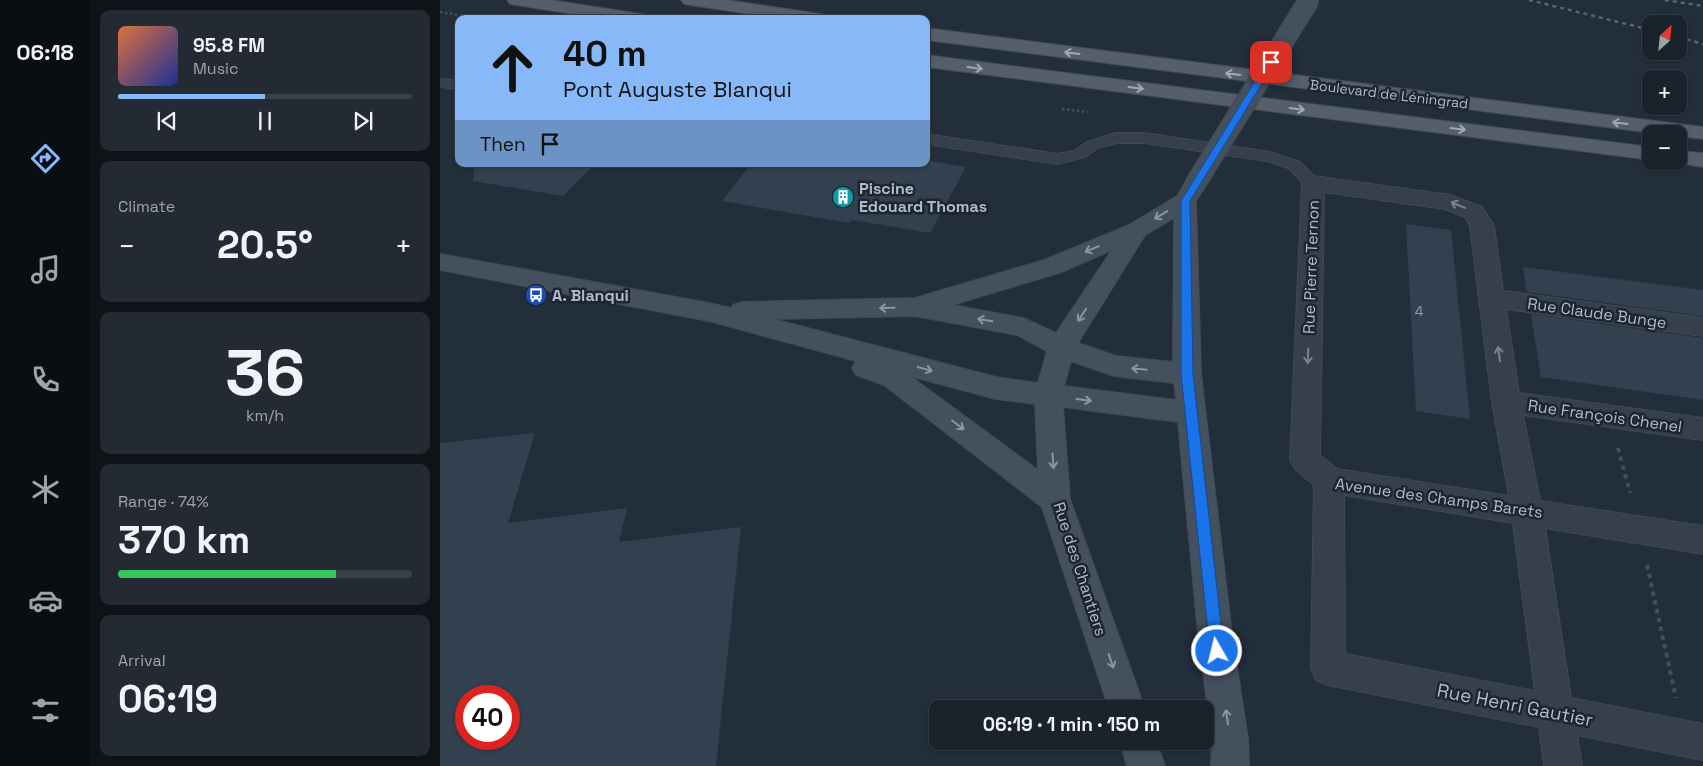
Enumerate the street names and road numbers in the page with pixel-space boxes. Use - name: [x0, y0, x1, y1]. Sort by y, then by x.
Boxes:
- street label: Boulevard de Léningrad: [1309, 75, 1469, 113]
- street label: Rue Pierre Ternon: [1298, 200, 1324, 334]
- street label: Rue Claude Bunge: [1526, 293, 1668, 333]
- street label: Rue François Chenel: [1527, 395, 1683, 437]
- street label: Avenue des Champs Barets: [1334, 473, 1544, 523]
- street label: Rue des Chantiers: [1048, 499, 1112, 639]
- street label: Rue Henri Gautier: [1435, 678, 1595, 732]

